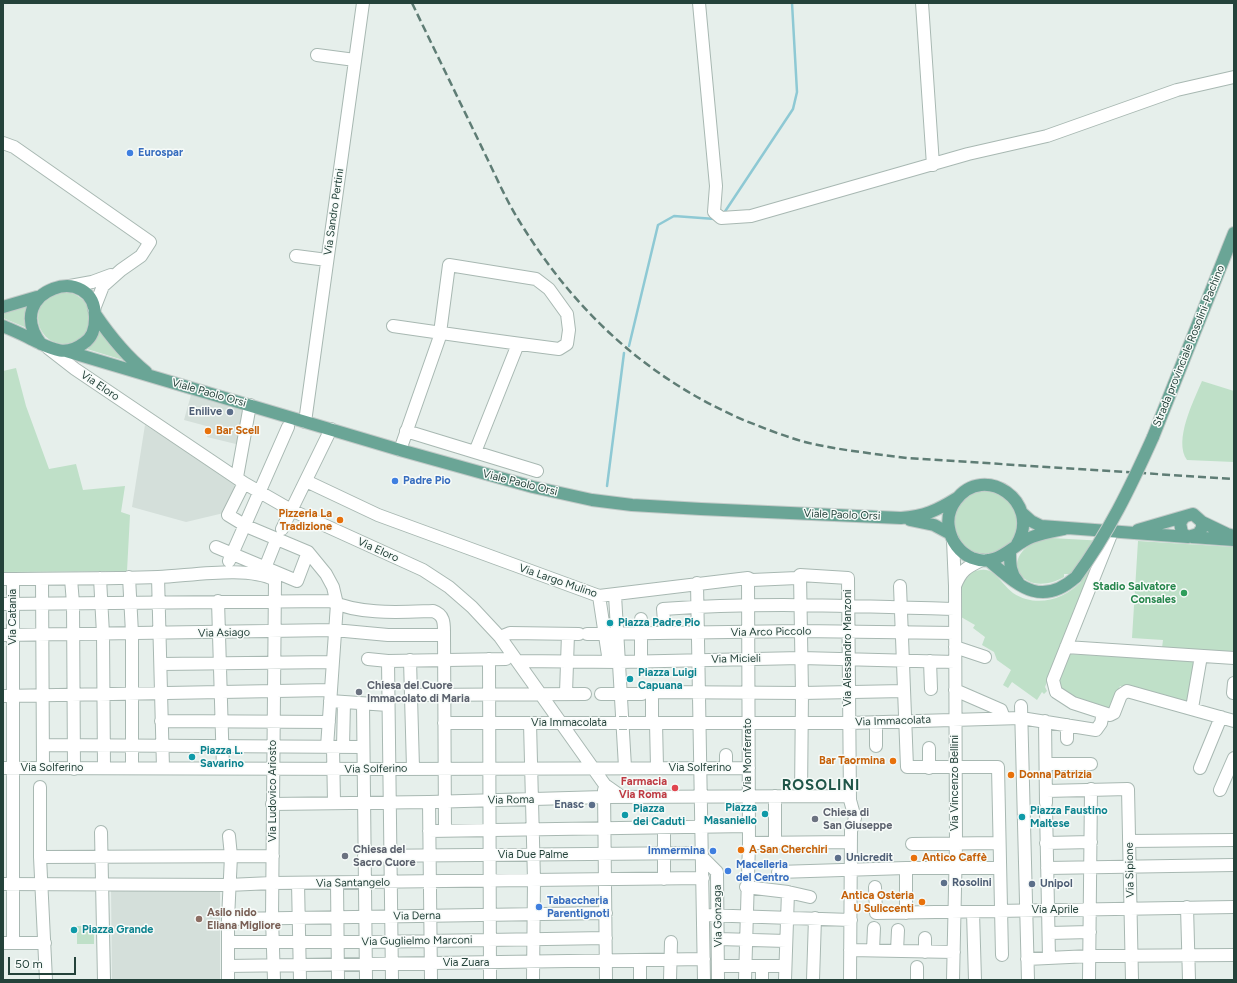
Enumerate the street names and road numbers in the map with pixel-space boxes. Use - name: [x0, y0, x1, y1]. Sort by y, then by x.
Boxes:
- street label: Via Sandro Pertini: [321, 168, 347, 256]
- street label: Strada provinciale Rosolini-Pachino: [1150, 263, 1228, 429]
- street label: Via Eloro: [78, 368, 122, 404]
- street label: Viale Paolo Orsi: [170, 376, 248, 410]
- street label: Viale Paolo Orsi: [481, 467, 559, 499]
- street label: Viale Paolo Orsi: [803, 507, 881, 523]
- street label: Via Eloro: [355, 535, 401, 565]
- street label: Via Largo Mulino: [517, 561, 599, 601]
- street label: Via Catania: [6, 589, 20, 645]
- street label: Via Alessandro Manzoni: [841, 589, 855, 707]
- street label: Via Arco Piccolo: [731, 625, 811, 639]
- street label: Via Asiago: [198, 626, 250, 640]
- street label: Via Micieli: [711, 652, 761, 666]
- street label: Via Immacolata: [855, 713, 931, 729]
- street label: Via Immacolata: [531, 716, 607, 730]
- street label: Via Monferrato: [741, 718, 755, 792]
- street label: Via Vincenzo Bellini: [948, 735, 962, 831]
- street label: Via Ludovico Ariosto: [266, 740, 280, 842]
- street label: Via Solferino: [21, 761, 83, 775]
- street label: Via Solferino: [669, 761, 731, 775]
- street label: Via Solferino: [344, 762, 408, 776]
- street label: Via Roma: [488, 793, 534, 807]
- street label: Via Sipione: [1123, 842, 1137, 898]
- street label: Via Due Palme: [498, 848, 568, 862]
- street label: Via Santangelo: [316, 876, 390, 890]
- street label: Via Gonzaga: [711, 885, 725, 947]
- street label: Via Aprile: [1031, 903, 1079, 917]
- street label: Via Derna: [393, 909, 441, 923]
- street label: Via Guglielmo Marconi: [361, 933, 473, 949]
- street label: Via Zuara: [443, 956, 489, 970]

